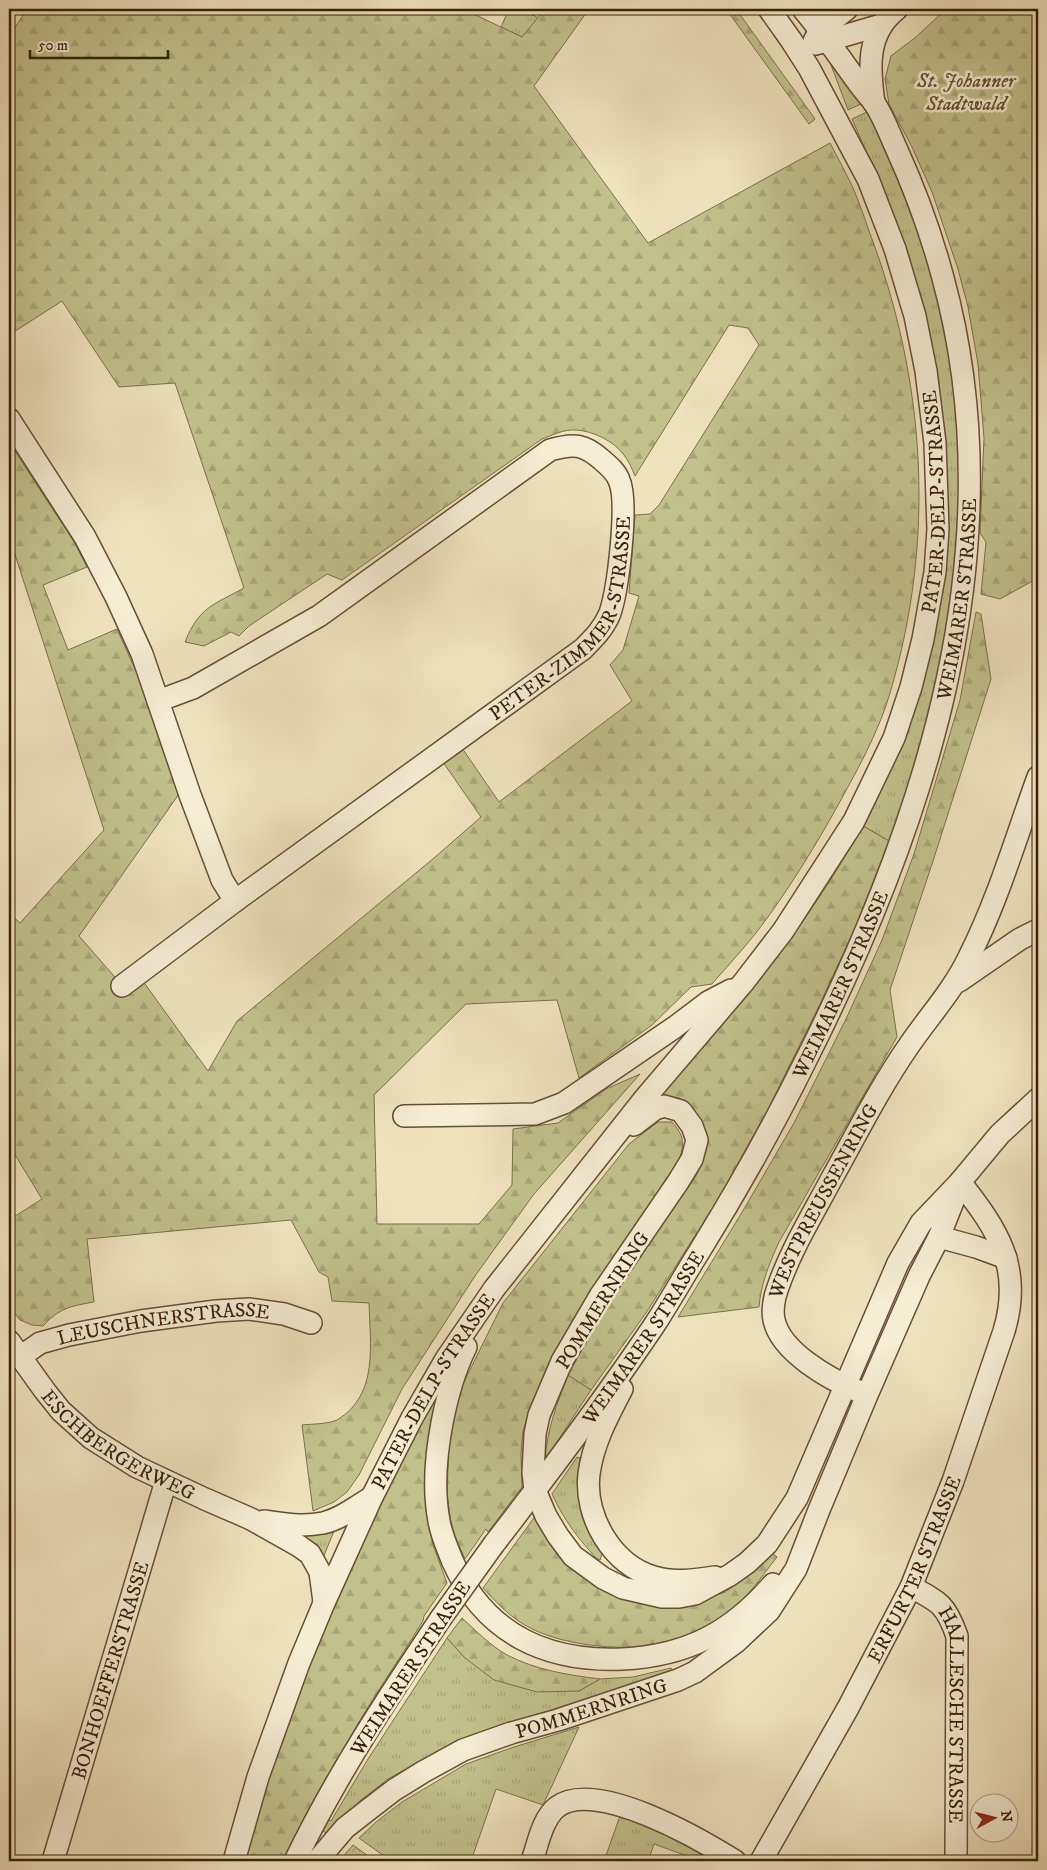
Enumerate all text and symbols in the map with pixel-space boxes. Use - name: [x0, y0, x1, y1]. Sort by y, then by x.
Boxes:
- scale bar: [30, 28, 168, 60]
- text: 50 m: [38, 36, 68, 55]
- park label: St. Johanner Stadtwald: [916, 69, 1017, 117]
- street label: PATER-DELP-STRASSE: [917, 389, 952, 616]
- street label: WEIMARER STRASSE: [932, 498, 983, 704]
- street label: PETER-ZIMMER-STRASSE: [485, 516, 637, 727]
- street label: WEIMARER STRASSE: [787, 887, 895, 1084]
- street label: WESTPREUSSENRING: [764, 1100, 884, 1303]
- street label: POMMERNRING: [551, 1227, 656, 1374]
- street label: WEIMARER STRASSE: [577, 1246, 711, 1431]
- street label: PATER-DELP-STRASSE: [367, 1289, 501, 1494]
- street label: LEUSCHNERSTRASSE: [54, 1298, 271, 1352]
- street label: ESCHBERGERWEG: [35, 1385, 199, 1507]
- street label: ERFURTER STRASSE: [863, 1473, 968, 1668]
- street label: BONHOEFFERSTRASSE: [67, 1559, 155, 1783]
- street label: WEIMARER STRASSE: [345, 1577, 477, 1762]
- street label: HALLESCHE STRASSE: [932, 1602, 968, 1823]
- street label: POMMERNRING: [513, 1673, 671, 1745]
- north arrow: [970, 1792, 1020, 1842]
- text: N: [996, 1810, 1016, 1824]

